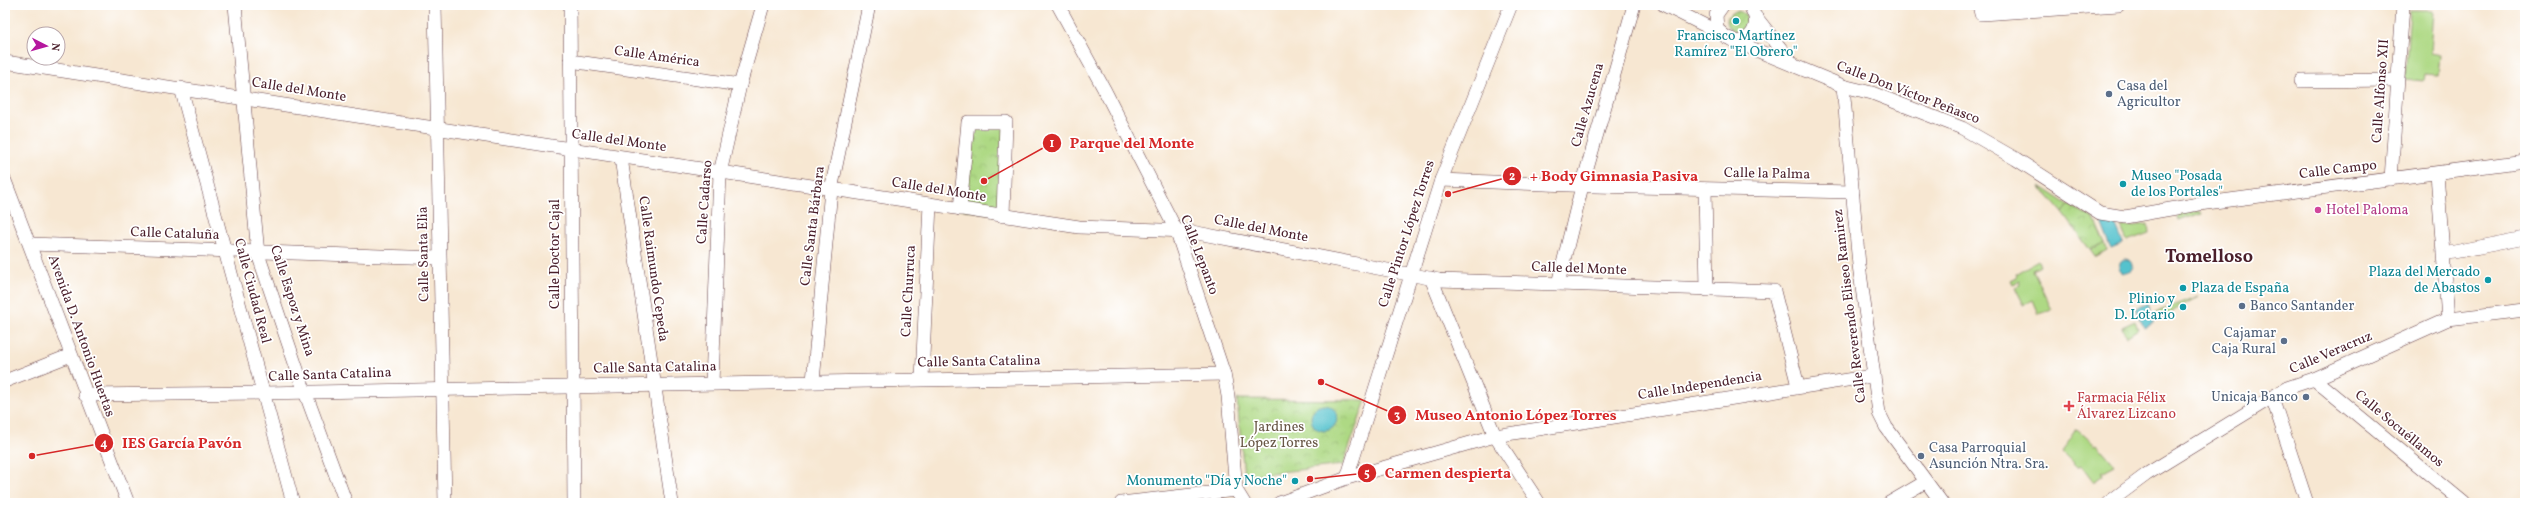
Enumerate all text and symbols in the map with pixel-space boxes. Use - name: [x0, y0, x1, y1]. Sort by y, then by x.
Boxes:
- marker: Francisco Martínez Ramírez "El Obrero": [1731, 16, 1741, 26]
- north arrow: [26, 26, 66, 66]
- place label: Francisco Martínez Ramírez "El Obrero": [1674, 27, 1798, 62]
- street label: Calle Alfonso XII: [2368, 38, 2394, 144]
- text: N: [47, 42, 62, 52]
- street label: Calle América: [613, 42, 701, 72]
- street label: Calle Don Víctor Peñasco: [1834, 57, 1982, 129]
- street label: Calle Azucena: [1567, 61, 1609, 149]
- street label: Calle del Monte: [250, 73, 348, 107]
- place label: Casa del Agricultor: [2117, 77, 2181, 112]
- marker: Casa del Agricultor: [2104, 89, 2114, 99]
- street label: Calle del Monte: [570, 125, 668, 157]
- callout: Parque del Monte: [1042, 129, 1202, 156]
- text: Parque del Monte: [1070, 134, 1194, 155]
- text: 1: [1050, 136, 1055, 152]
- street label: Calle Campo: [2298, 156, 2378, 184]
- street label: Calle Pintor López Torres: [1374, 158, 1440, 310]
- street label: Calle Cadarso: [693, 159, 717, 245]
- callout: + Body Gimnasia Pasiva: [1502, 163, 1706, 190]
- street label: Calle la Palma: [1724, 164, 1810, 184]
- street label: Calle Santa Bárbara: [796, 165, 830, 287]
- text: + Body Gimnasia Pasiva: [1530, 167, 1698, 188]
- place label: Museo "Posada de los Portales": [2131, 167, 2223, 202]
- text: 2: [1509, 169, 1515, 185]
- street label: Calle del Monte: [890, 173, 988, 207]
- marker: Museo "Posada de los Portales": [2118, 179, 2128, 189]
- street label: Calle Raimundo Cepeda: [633, 195, 673, 343]
- street label: Calle Doctor Cajal: [546, 199, 565, 309]
- place label: Hotel Paloma: [2326, 201, 2409, 220]
- marker: Hotel Paloma: [2313, 205, 2323, 215]
- street label: Calle Santa Elia: [414, 206, 434, 302]
- street label: Calle Reverendo Eliseo Ramirez: [1829, 208, 1871, 404]
- street label: Calle del Monte: [1212, 211, 1310, 247]
- street label: Calle Lepanto: [1175, 212, 1223, 298]
- street label: Calle Cataluña: [130, 223, 220, 245]
- street label: Calle Ciudad Real: [229, 236, 275, 346]
- street label: Calle Espoz y Mina: [265, 243, 319, 359]
- street label: Calle Churruca: [897, 244, 921, 338]
- district label: Tomelloso: [2165, 245, 2253, 270]
- street label: Avenida D. Antonio Huertas: [43, 252, 119, 420]
- street label: Calle del Monte: [1531, 258, 1627, 280]
- place label: Plaza del Mercado de Abastos: [2369, 263, 2480, 298]
- marker: Plaza del Mercado de Abastos: [2483, 275, 2493, 285]
- place label: Plaza de España: [2191, 279, 2289, 298]
- marker: Plaza de España: [2178, 283, 2188, 293]
- place label: Plinio y D. Lotario: [2114, 290, 2175, 325]
- place label: Banco Santander: [2250, 297, 2354, 316]
- marker: Banco Santander: [2237, 301, 2247, 311]
- marker: Plinio y D. Lotario: [2178, 302, 2188, 312]
- place label: Cajamar Caja Rural: [2212, 324, 2276, 359]
- street label: Calle Veracruz: [2287, 327, 2375, 379]
- marker: Cajamar Caja Rural: [2279, 336, 2289, 346]
- street label: Calle Santa Catalina: [917, 351, 1041, 373]
- street label: Calle Santa Catalina: [593, 357, 717, 379]
- street label: Calle Santa Catalina: [268, 363, 392, 387]
- street label: Calle Independencia: [1637, 367, 1763, 405]
- street label: Calle Socuéllamos: [2350, 386, 2448, 472]
- place label: Unicaja Banco: [2211, 388, 2298, 407]
- place label: Farmacia Félix Álvarez Lizcano: [2077, 389, 2176, 424]
- marker: Unicaja Banco: [2301, 392, 2311, 402]
- marker: Farmacia Félix Álvarez Lizcano: [2064, 401, 2074, 411]
- callout: Museo Antonio López Torres: [1387, 402, 1625, 429]
- text: Museo Antonio López Torres: [1415, 406, 1617, 427]
- text: 3: [1394, 408, 1400, 424]
- park label: Jardines López Torres: [1240, 418, 1318, 453]
- callout: IES García Pavón: [94, 430, 250, 457]
- text: IES García Pavón: [122, 434, 242, 455]
- text: 4: [100, 436, 108, 452]
- place label: Casa Parroquial Asunción Ntra. Sra.: [1929, 439, 2048, 474]
- marker: Casa Parroquial Asunción Ntra. Sra.: [1916, 451, 1926, 461]
- callout: Carmen despierta: [1357, 460, 1520, 487]
- text: Carmen despierta: [1385, 464, 1511, 485]
- text: 5: [1364, 466, 1370, 482]
- place label: Monumento "Día y Noche": [1126, 472, 1287, 491]
- marker: Monumento "Día y Noche": [1290, 476, 1300, 486]

